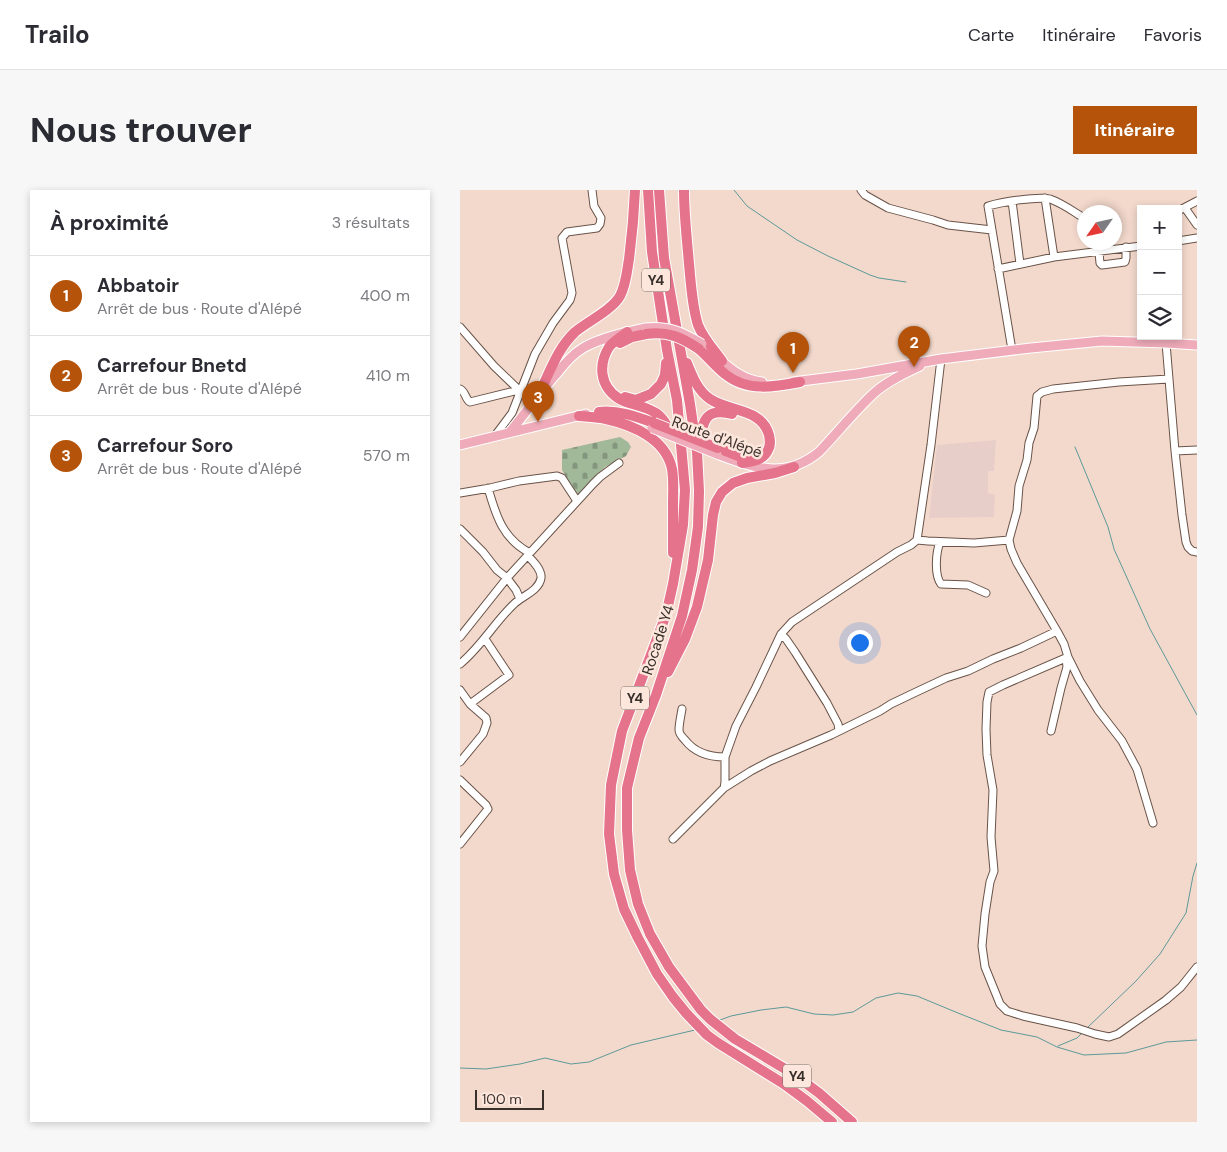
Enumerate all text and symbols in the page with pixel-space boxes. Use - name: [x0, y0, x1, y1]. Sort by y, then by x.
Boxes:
- text: Trailo: [25, 19, 90, 50]
- text: Carte: [968, 23, 1014, 47]
- text: Itinéraire: [1042, 23, 1116, 47]
- text: Favoris: [1144, 23, 1202, 47]
- button: Itinéraire: [1073, 106, 1197, 154]
- text: Nous trouver: [30, 107, 252, 153]
- north arrow: [1077, 205, 1122, 250]
- map controls: [1137, 205, 1182, 340]
- button: +: [1137, 205, 1182, 250]
- text: À proximité: [50, 209, 169, 237]
- text: 3 résultats: [332, 212, 410, 233]
- button: −: [1137, 250, 1182, 295]
- road number: Y4: [642, 268, 670, 292]
- text: Abbatoir: [97, 273, 179, 298]
- text: 1: [63, 285, 69, 306]
- text: 400 m: [360, 285, 410, 306]
- button: layers: [1137, 295, 1182, 340]
- text: Arrêt de bus · Route d'Alépé: [97, 298, 302, 319]
- pin: 2: [898, 326, 930, 367]
- pin: 1: [777, 332, 809, 373]
- text: Carrefour Bnetd: [97, 353, 247, 378]
- text: 2: [61, 365, 71, 386]
- text: 410 m: [366, 365, 410, 386]
- text: Arrêt de bus · Route d'Alépé: [97, 378, 302, 399]
- pin: 3: [522, 381, 554, 422]
- street label: Route d'Alépé: [669, 411, 765, 463]
- text: Carrefour Soro: [97, 433, 233, 458]
- text: 3: [61, 445, 71, 466]
- text: 570 m: [363, 445, 410, 466]
- text: Arrêt de bus · Route d'Alépé: [97, 458, 302, 479]
- street label: Rocade Y4: [637, 602, 679, 678]
- your location: [847, 630, 873, 656]
- road number: Y4: [621, 686, 649, 710]
- road number: Y4: [783, 1064, 811, 1088]
- scale bar: [475, 1087, 544, 1110]
- text: 100 m: [482, 1090, 522, 1108]

